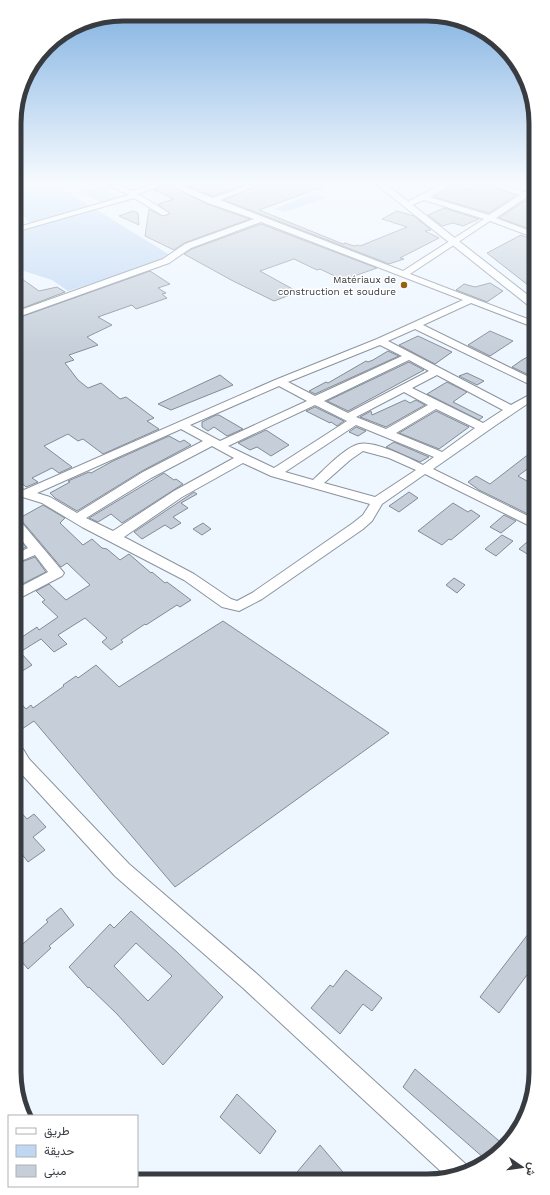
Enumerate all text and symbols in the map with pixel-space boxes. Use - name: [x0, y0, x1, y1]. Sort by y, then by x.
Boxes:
- place label: Matériaux de construction et soudure: [278, 274, 396, 297]
- marker: Matériaux de construction et soudure: [399, 280, 409, 290]
- legend: [8, 1115, 138, 1187]
- text: طريق: [44, 1124, 70, 1139]
- text: حديقة: [44, 1144, 74, 1158]
- north arrow: [502, 1147, 542, 1187]
- text: ش: [523, 1161, 539, 1177]
- text: مبنى: [44, 1164, 66, 1179]

